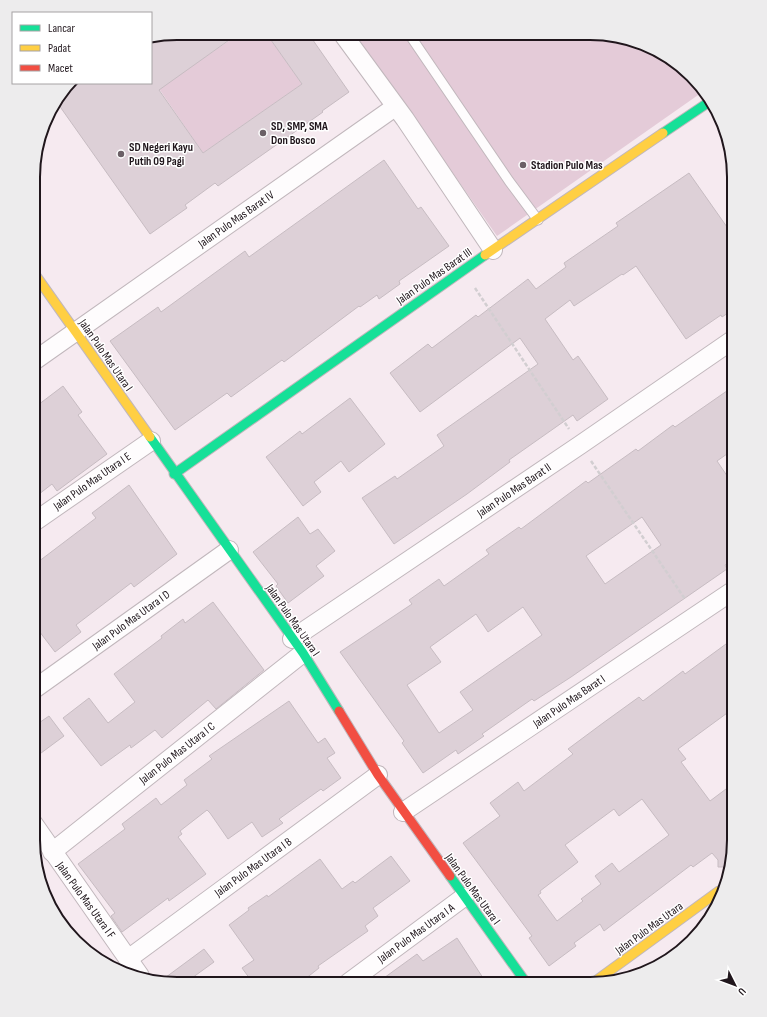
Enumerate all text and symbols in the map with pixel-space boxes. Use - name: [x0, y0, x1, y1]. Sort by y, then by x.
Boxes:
- legend: [12, 12, 152, 84]
- text: Lancar: [48, 21, 75, 36]
- text: Padat: [48, 41, 71, 56]
- text: Macet: [48, 61, 73, 76]
- place label: SD, SMP, SMA Don Bosco: [271, 119, 328, 148]
- marker: SD, SMP, SMA Don Bosco: [258, 128, 268, 138]
- place label: SD Negeri Kayu Putih 09 Pagi: [129, 140, 193, 169]
- marker: SD Negeri Kayu Putih 09 Pagi: [116, 149, 126, 159]
- place label: Stadion Pulo Mas: [531, 158, 603, 173]
- marker: Stadion Pulo Mas: [518, 160, 528, 170]
- street label: Jalan Pulo Mas Barat IV: [195, 187, 278, 252]
- street label: Jalan Pulo Mas Barat III: [393, 245, 475, 309]
- street label: Jalan Pulo Mas Utara I: [75, 316, 136, 394]
- street label: Jalan Pulo Mas Utara I E: [50, 449, 134, 514]
- street label: Jalan Pulo Mas Barat II: [473, 460, 554, 521]
- street label: Jalan Pulo Mas Utara I: [262, 581, 323, 659]
- street label: Jalan Pulo Mas Utara I D: [89, 587, 173, 654]
- street label: Jalan Pulo Mas Barat I: [529, 672, 608, 732]
- street label: Jalan Pulo Mas Utara I C: [136, 719, 218, 788]
- street label: Jalan Pulo Mas Utara I B: [211, 834, 295, 901]
- street label: Jalan Pulo Mas Utara I: [441, 850, 504, 928]
- street label: Jalan Pulo Mas Utara I F: [52, 858, 119, 942]
- street label: Jalan Pulo Mas Utara: [612, 899, 686, 959]
- street label: Jalan Pulo Mas Utara I A: [374, 900, 458, 967]
- north arrow: [715, 965, 755, 1005]
- text: U: [735, 985, 749, 998]

